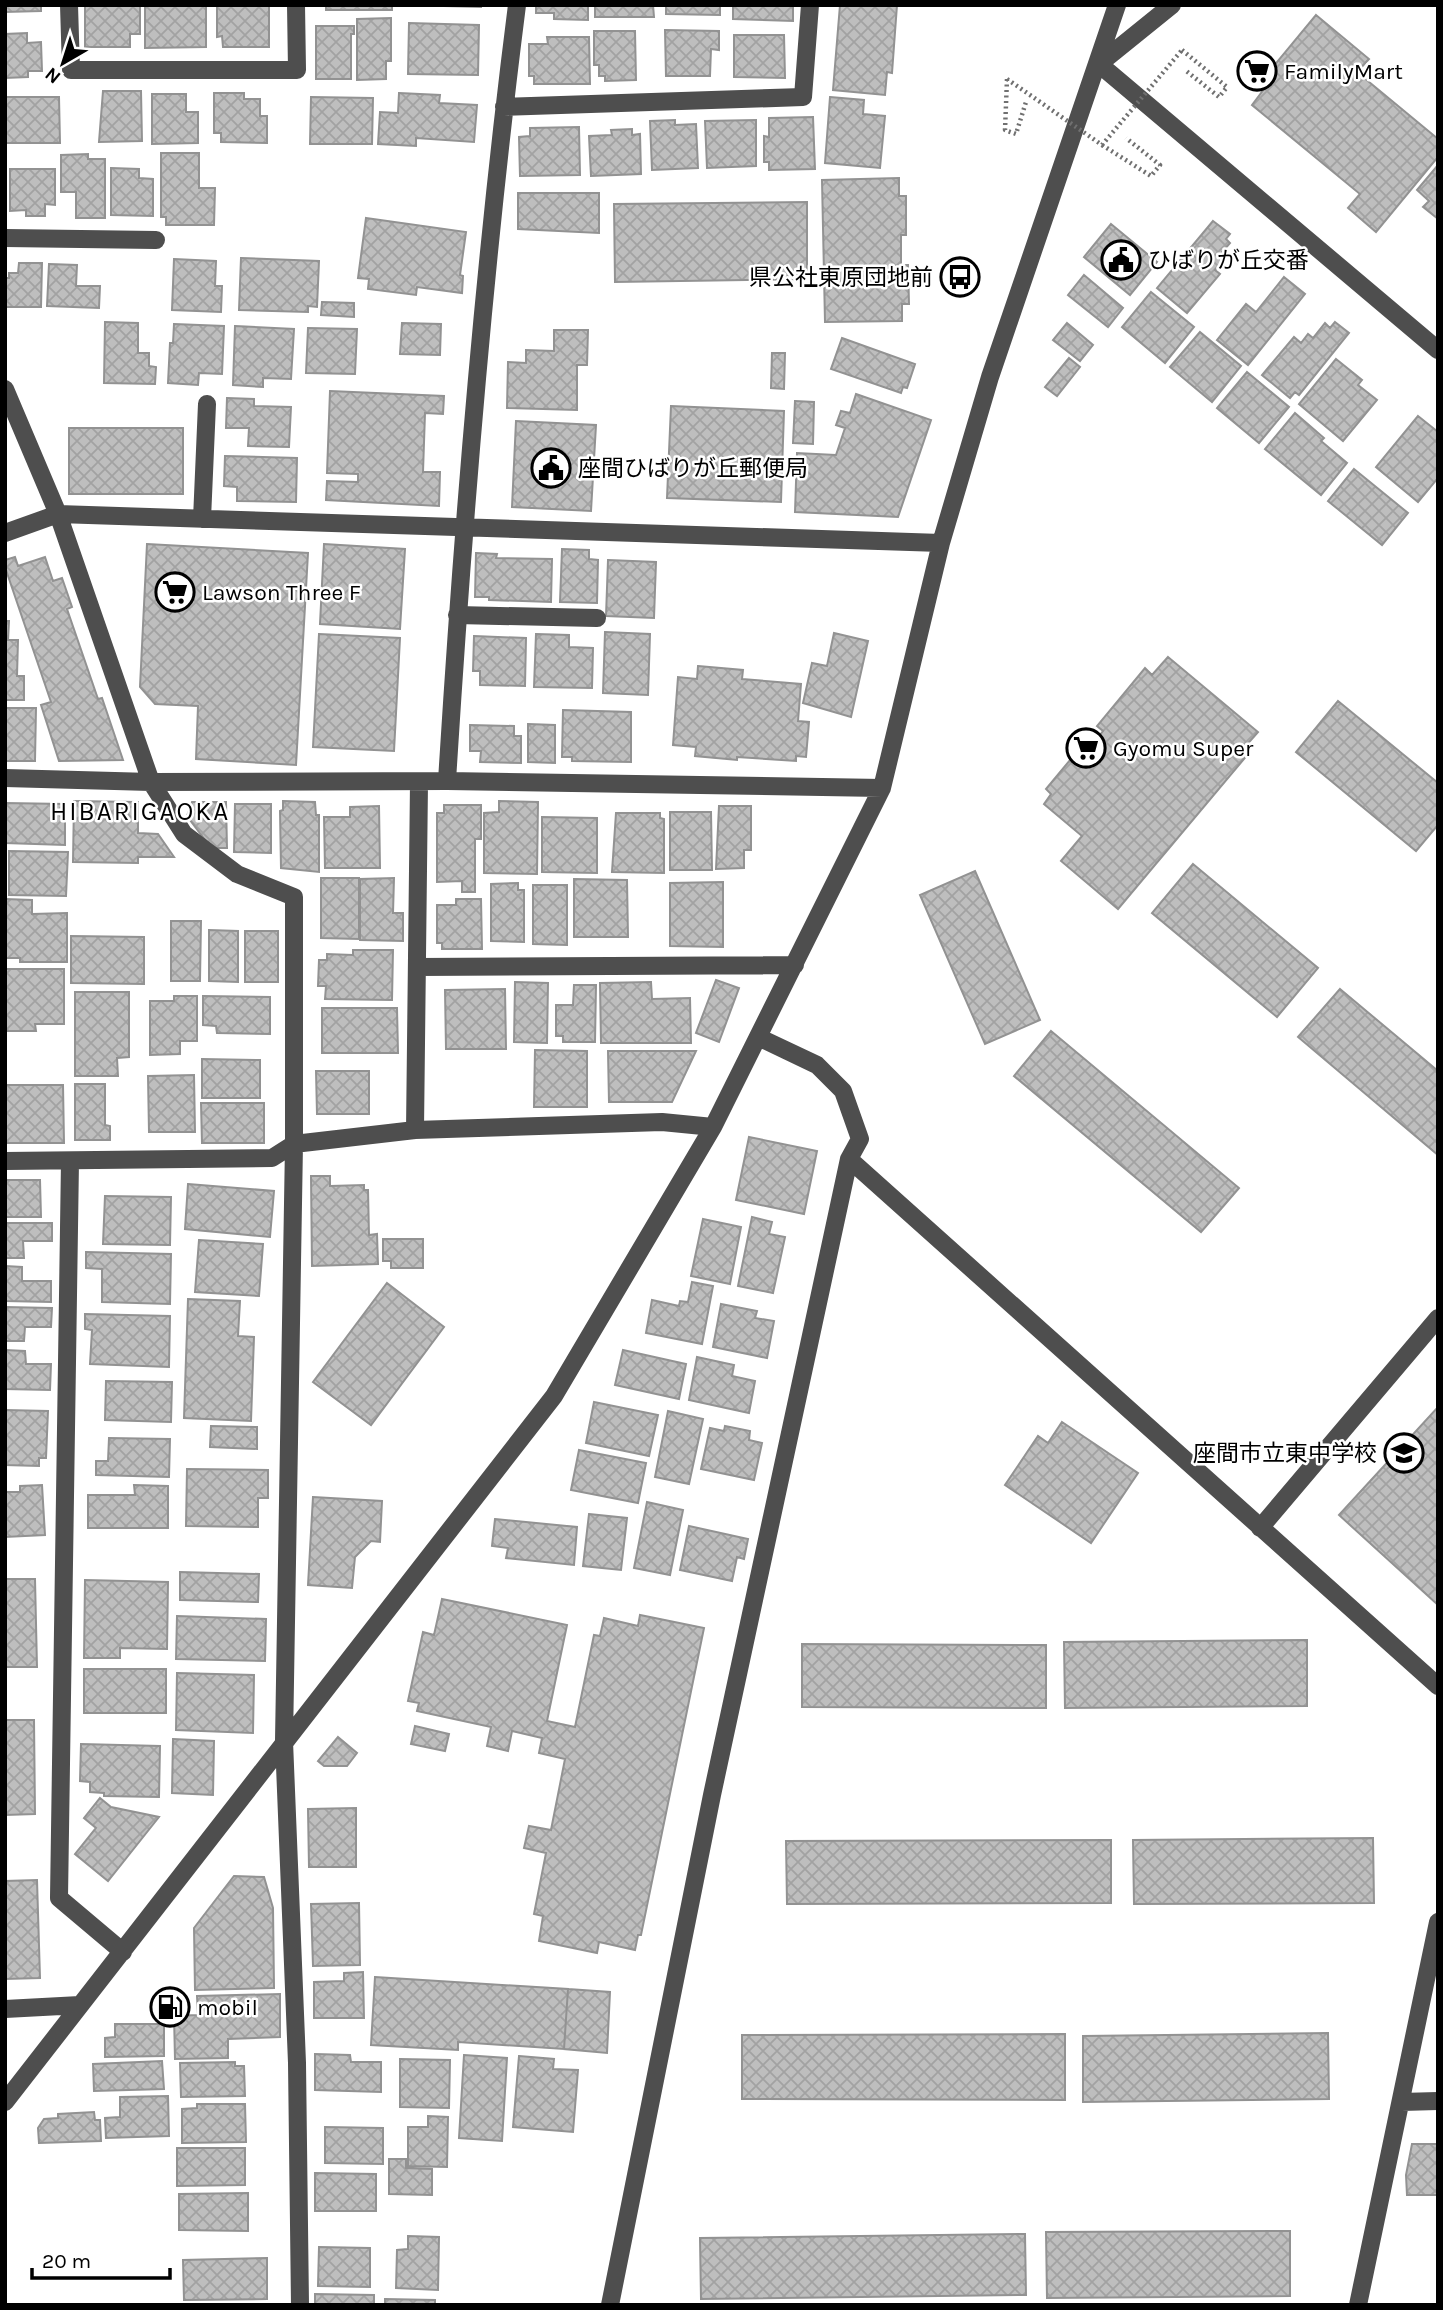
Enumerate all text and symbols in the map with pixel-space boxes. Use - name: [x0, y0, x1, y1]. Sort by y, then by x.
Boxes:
- north arrow: [28, 28, 98, 98]
- supermarket icon: FamilyMart: [1236, 50, 1278, 92]
- place label: FamilyMart: [1284, 58, 1403, 85]
- text: N: [41, 63, 65, 88]
- public building icon: ひばりが丘交番: [1100, 239, 1142, 281]
- place label: ひばりが丘交番: [1148, 247, 1309, 274]
- bus stop icon: 県公社東原団地前: [939, 256, 981, 298]
- place label: 県公社東原団地前: [749, 264, 933, 291]
- public building icon: 座間ひばりが丘郵便局: [530, 447, 572, 489]
- place label: 座間ひばりが丘郵便局: [578, 455, 808, 482]
- supermarket icon: Lawson Three F: [154, 571, 196, 613]
- place label: Lawson Three F: [202, 579, 361, 606]
- supermarket icon: Gyomu Super: [1065, 727, 1107, 769]
- place label: Gyomu Super: [1113, 735, 1254, 762]
- district label: HIBARIGAOKA: [50, 796, 230, 827]
- school or university icon: 座間市立東中学校: [1383, 1432, 1425, 1474]
- place label: 座間市立東中学校: [1193, 1440, 1377, 1467]
- fuel station icon: mobil: [149, 1986, 191, 2028]
- place label: mobil: [197, 1994, 258, 2021]
- scale bar: [32, 2236, 170, 2280]
- text: 20 m: [42, 2249, 91, 2273]

